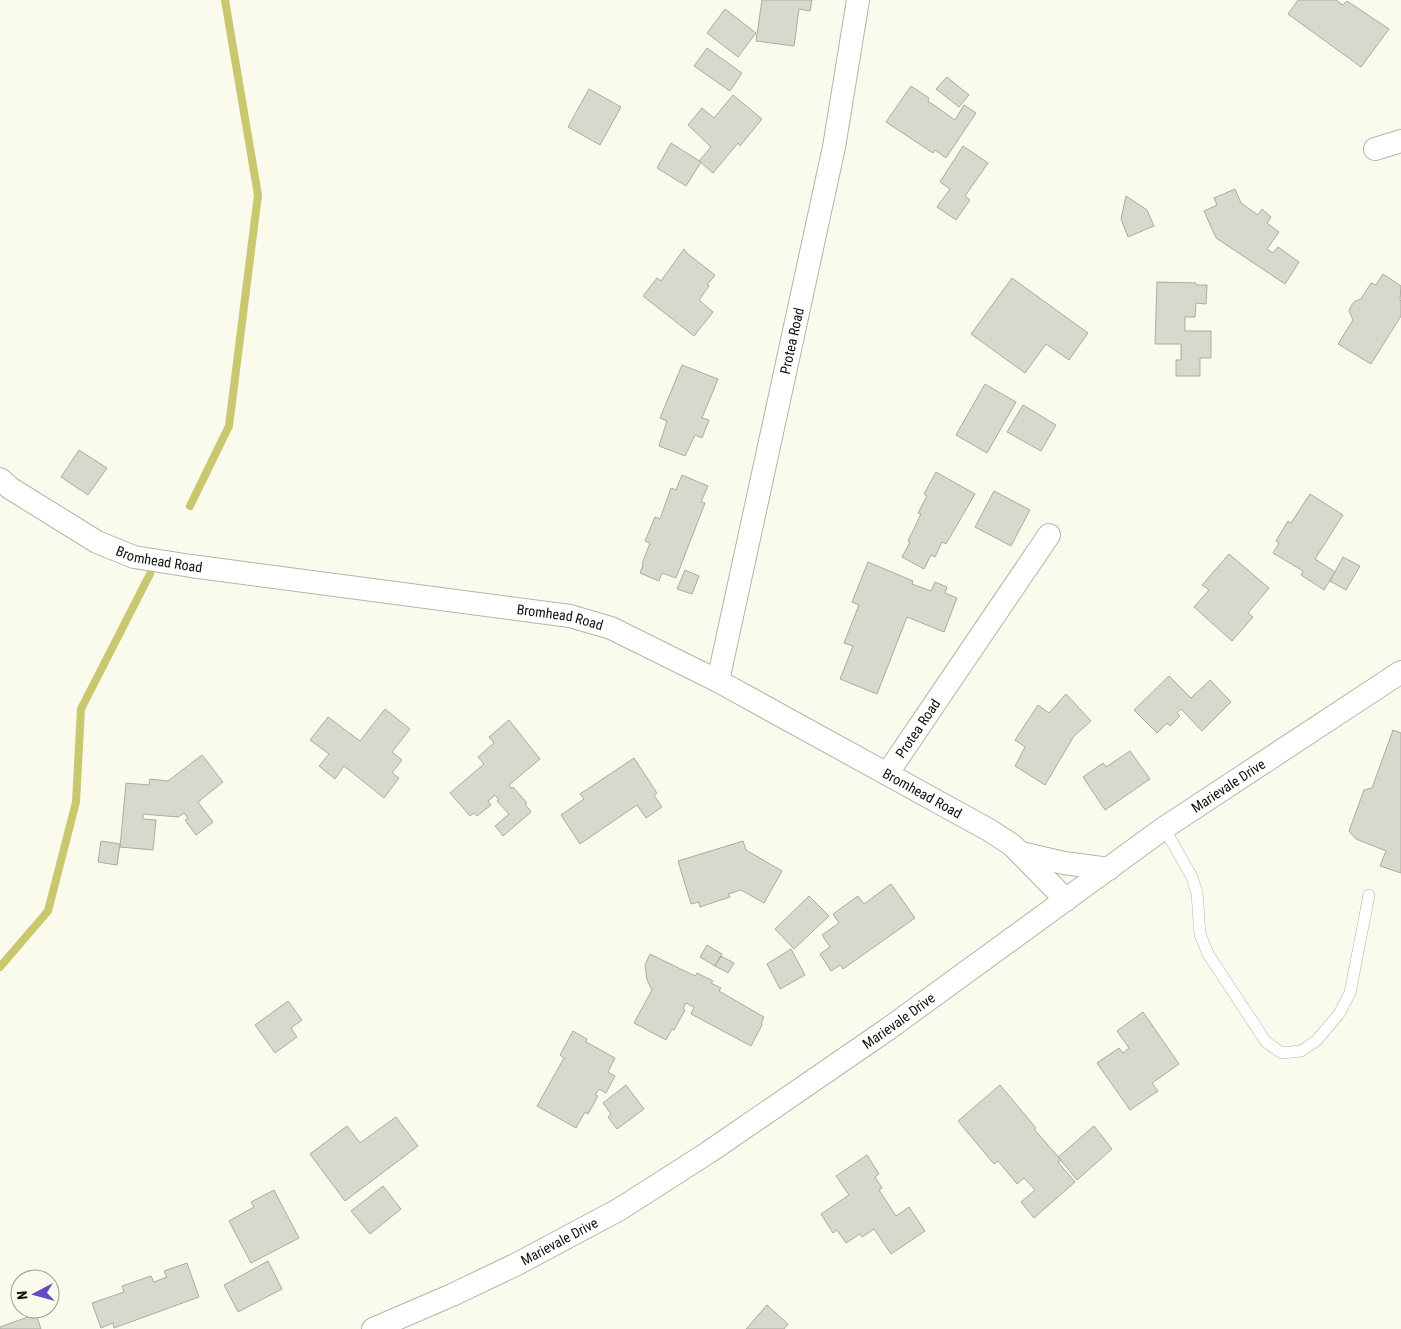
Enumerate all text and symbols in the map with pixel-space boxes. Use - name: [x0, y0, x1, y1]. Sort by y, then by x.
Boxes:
- street label: Protea Road: [777, 306, 807, 376]
- street label: Bromhead Road: [114, 543, 203, 575]
- street label: Bromhead Road: [516, 601, 605, 633]
- street label: Protea Road: [892, 696, 943, 761]
- street label: Marievale Drive: [1188, 755, 1268, 816]
- street label: Bromhead Road: [880, 765, 965, 821]
- street label: Marievale Drive: [860, 989, 938, 1052]
- street label: Marievale Drive: [518, 1214, 601, 1268]
- north arrow: [10, 1269, 60, 1319]
- text: N: [14, 1290, 30, 1300]

